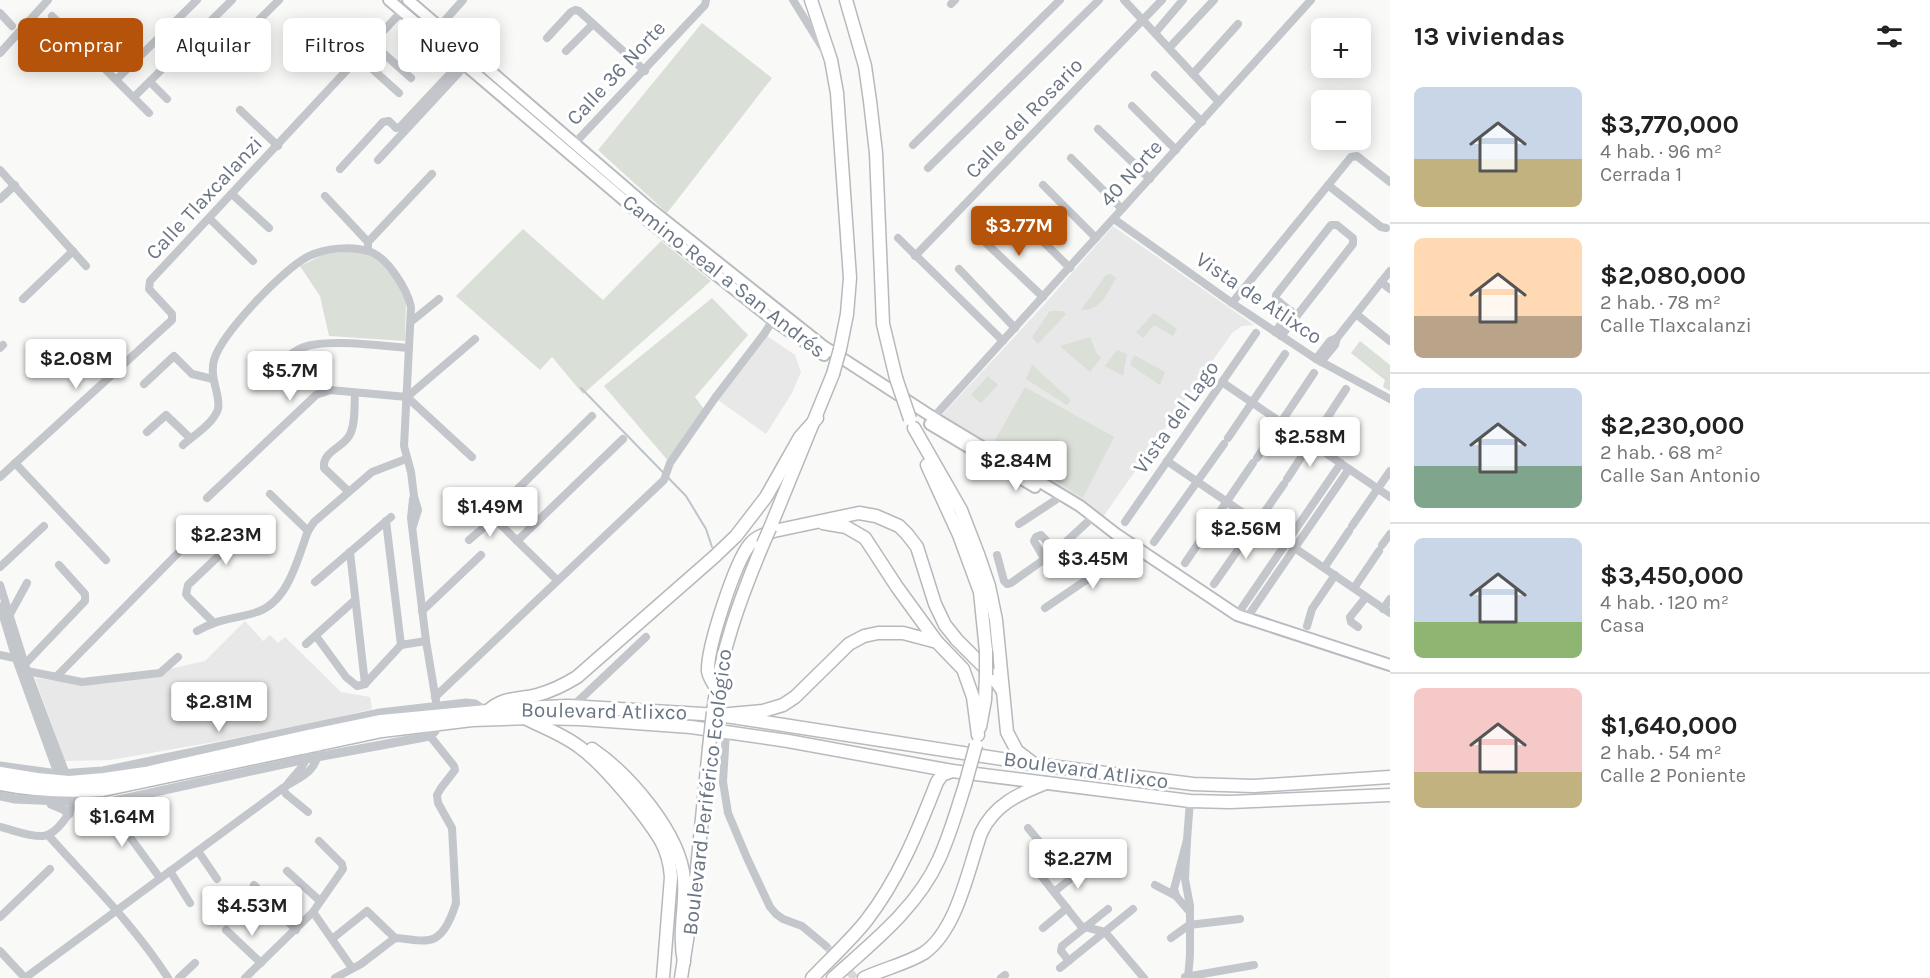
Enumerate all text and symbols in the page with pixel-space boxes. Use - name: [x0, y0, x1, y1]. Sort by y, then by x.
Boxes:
- street label: Calle 36 Norte: [562, 16, 670, 130]
- chip: Comprar: [18, 18, 143, 72]
- chip: Alquilar: [155, 18, 271, 72]
- chip: Filtros: [283, 18, 386, 72]
- chip: Nuevo: [398, 18, 500, 72]
- map controls: [1311, 18, 1371, 150]
- button: +: [1311, 18, 1371, 78]
- icon: filters: [1873, 20, 1906, 53]
- text: 13 viviendas: [1414, 21, 1565, 52]
- street label: Calle del Rosario: [960, 53, 1088, 183]
- button: −: [1311, 90, 1371, 150]
- text: $3,770,000: [1600, 109, 1739, 140]
- icon: home: [1462, 111, 1534, 183]
- street label: Calle Tlaxcalanzi: [141, 132, 267, 264]
- street label: 40 Norte: [1095, 135, 1167, 211]
- text: 4 hab. · 96 m²: [1600, 140, 1722, 163]
- text: Cerrada 1: [1600, 163, 1682, 186]
- street label: Camino Real a San Andrés: [618, 189, 830, 363]
- pin: $3.77M: [970, 206, 1068, 257]
- text: $3.77M: [985, 214, 1053, 237]
- street label: Vista de Atlixco: [1191, 247, 1327, 349]
- text: $2,080,000: [1600, 260, 1746, 291]
- icon: home: [1462, 262, 1534, 334]
- text: 2 hab. · 78 m²: [1600, 291, 1721, 314]
- text: Calle Tlaxcalanzi: [1600, 314, 1752, 337]
- pin: $2.08M: [27, 339, 125, 390]
- text: $2.08M: [39, 347, 113, 370]
- pin: $5.7M: [248, 351, 332, 402]
- street label: Vista del Lago: [1128, 356, 1224, 478]
- text: $5.7M: [261, 359, 319, 382]
- text: $2,230,000: [1600, 410, 1744, 441]
- icon: home: [1462, 412, 1534, 484]
- pin: $2.58M: [1261, 417, 1359, 468]
- text: $2.58M: [1274, 425, 1346, 448]
- pin: $2.84M: [967, 441, 1065, 492]
- text: 2 hab. · 68 m²: [1600, 441, 1723, 464]
- text: $2.84M: [980, 449, 1052, 472]
- text: Calle San Antonio: [1600, 464, 1760, 487]
- pin: $1.49M: [441, 487, 539, 538]
- text: $1.49M: [457, 495, 523, 518]
- pin: $2.56M: [1197, 509, 1295, 560]
- pin: $2.23M: [177, 515, 275, 566]
- text: $2.56M: [1210, 517, 1282, 540]
- text: $2.23M: [190, 523, 262, 546]
- pin: $3.45M: [1044, 539, 1142, 590]
- text: $3.45M: [1057, 547, 1129, 570]
- text: $3,450,000: [1600, 560, 1744, 591]
- icon: home: [1462, 562, 1534, 634]
- text: 4 hab. · 120 m²: [1600, 591, 1729, 614]
- text: Casa: [1600, 614, 1645, 637]
- street label: Boulevard Periférico Ecológico: [678, 647, 736, 937]
- pin: $2.81M: [170, 682, 268, 733]
- text: $2.81M: [185, 690, 253, 713]
- street label: Boulevard Atlixco: [521, 698, 687, 724]
- text: $1,640,000: [1600, 710, 1737, 741]
- icon: home: [1462, 712, 1534, 784]
- text: 2 hab. · 54 m²: [1600, 741, 1722, 764]
- street label: Boulevard Atlixco: [1002, 747, 1170, 793]
- text: Calle 2 Poniente: [1600, 764, 1746, 787]
- pin: $1.64M: [73, 797, 171, 848]
- text: $1.64M: [89, 805, 155, 828]
- pin: $2.27M: [1029, 839, 1127, 890]
- text: $2.27M: [1043, 847, 1113, 870]
- pin: $4.53M: [203, 886, 301, 937]
- text: $4.53M: [216, 894, 288, 917]

